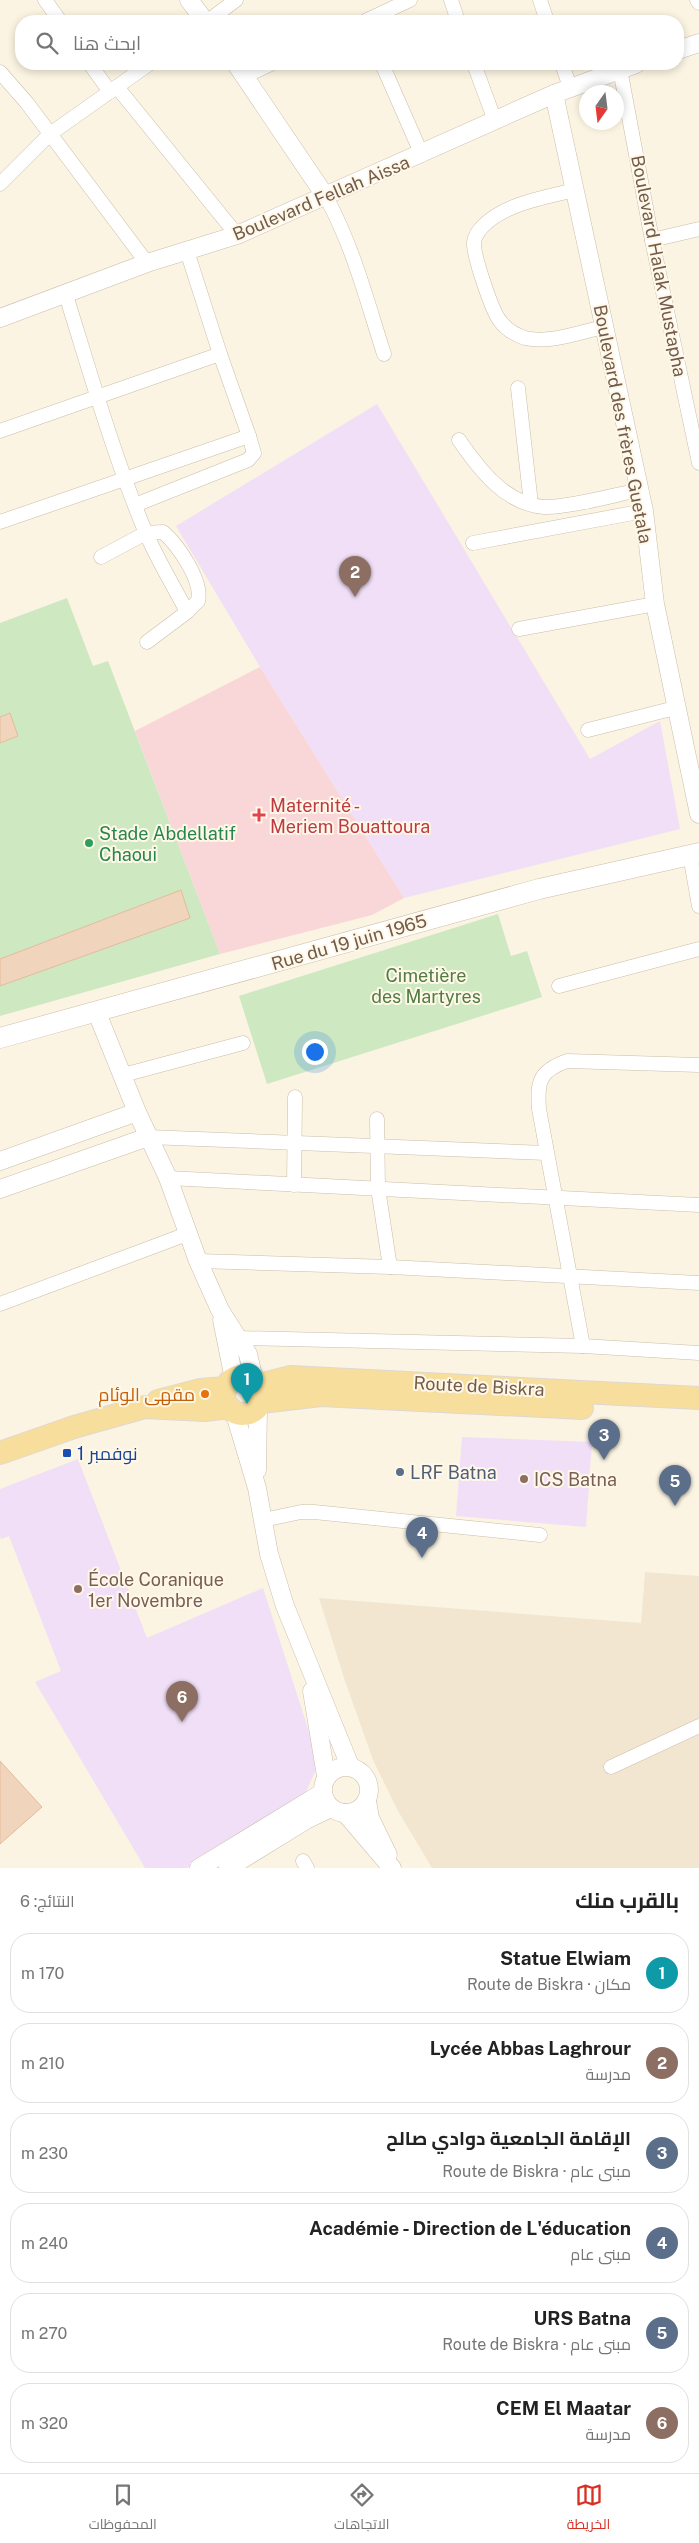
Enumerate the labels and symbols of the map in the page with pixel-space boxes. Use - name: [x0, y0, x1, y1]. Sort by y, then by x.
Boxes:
- north arrow: [579, 85, 624, 130]
- street label: Boulevard Fellah Aissa: [229, 151, 413, 245]
- street label: Boulevard Halak Mustapha: [627, 153, 691, 379]
- street label: Boulevard des frères Guetala: [590, 303, 656, 545]
- pin: 2: [339, 556, 371, 597]
- place label: Maternité - Meriem Bouattoura: [270, 795, 430, 837]
- marker: Maternité - Meriem Bouattoura: [252, 808, 266, 822]
- place label: Stade Abdellatif Chaoui: [99, 823, 236, 865]
- marker: Stade Abdellatif Chaoui: [83, 837, 95, 849]
- street label: Rue du 19 juin 1965: [269, 910, 429, 974]
- park label: Cimetière des Martyres: [371, 965, 481, 1007]
- your location: [302, 1039, 328, 1065]
- pin: 1: [231, 1363, 263, 1404]
- street label: Route de Biskra: [413, 1372, 545, 1400]
- place label: مقهى الوئام: [98, 1384, 195, 1407]
- marker: مقهى الوئام: [199, 1388, 211, 1400]
- pin: 3: [588, 1419, 620, 1460]
- place label: 1 نوفمبر: [77, 1443, 138, 1465]
- marker: 1 نوفمبر: [61, 1447, 73, 1459]
- place label: LRF Batna: [410, 1462, 497, 1483]
- pin: 5: [659, 1465, 691, 1506]
- marker: LRF Batna: [394, 1466, 406, 1478]
- place label: ICS Batna: [534, 1469, 617, 1490]
- marker: ICS Batna: [518, 1473, 530, 1485]
- pin: 4: [406, 1517, 438, 1558]
- place label: École Coranique 1er Novembre: [88, 1568, 224, 1611]
- marker: École Coranique 1er Novembre: [72, 1583, 84, 1595]
- pin: 6: [166, 1681, 198, 1722]

